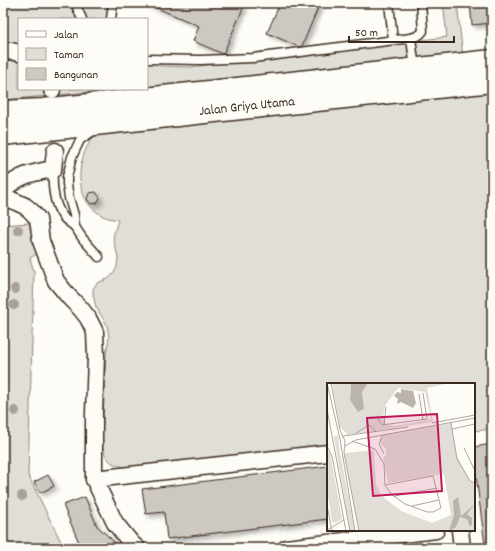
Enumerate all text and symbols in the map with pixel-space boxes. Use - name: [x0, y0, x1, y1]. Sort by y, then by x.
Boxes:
- legend: [18, 18, 148, 90]
- scale bar: [349, 18, 454, 44]
- text: 50 m: [355, 25, 378, 42]
- text: Jalan: [54, 27, 78, 44]
- text: Taman: [54, 47, 84, 64]
- text: Bangunan: [54, 67, 98, 84]
- street label: Jalan Griya Utama: [198, 92, 296, 122]
- inset map: [327, 383, 475, 531]

